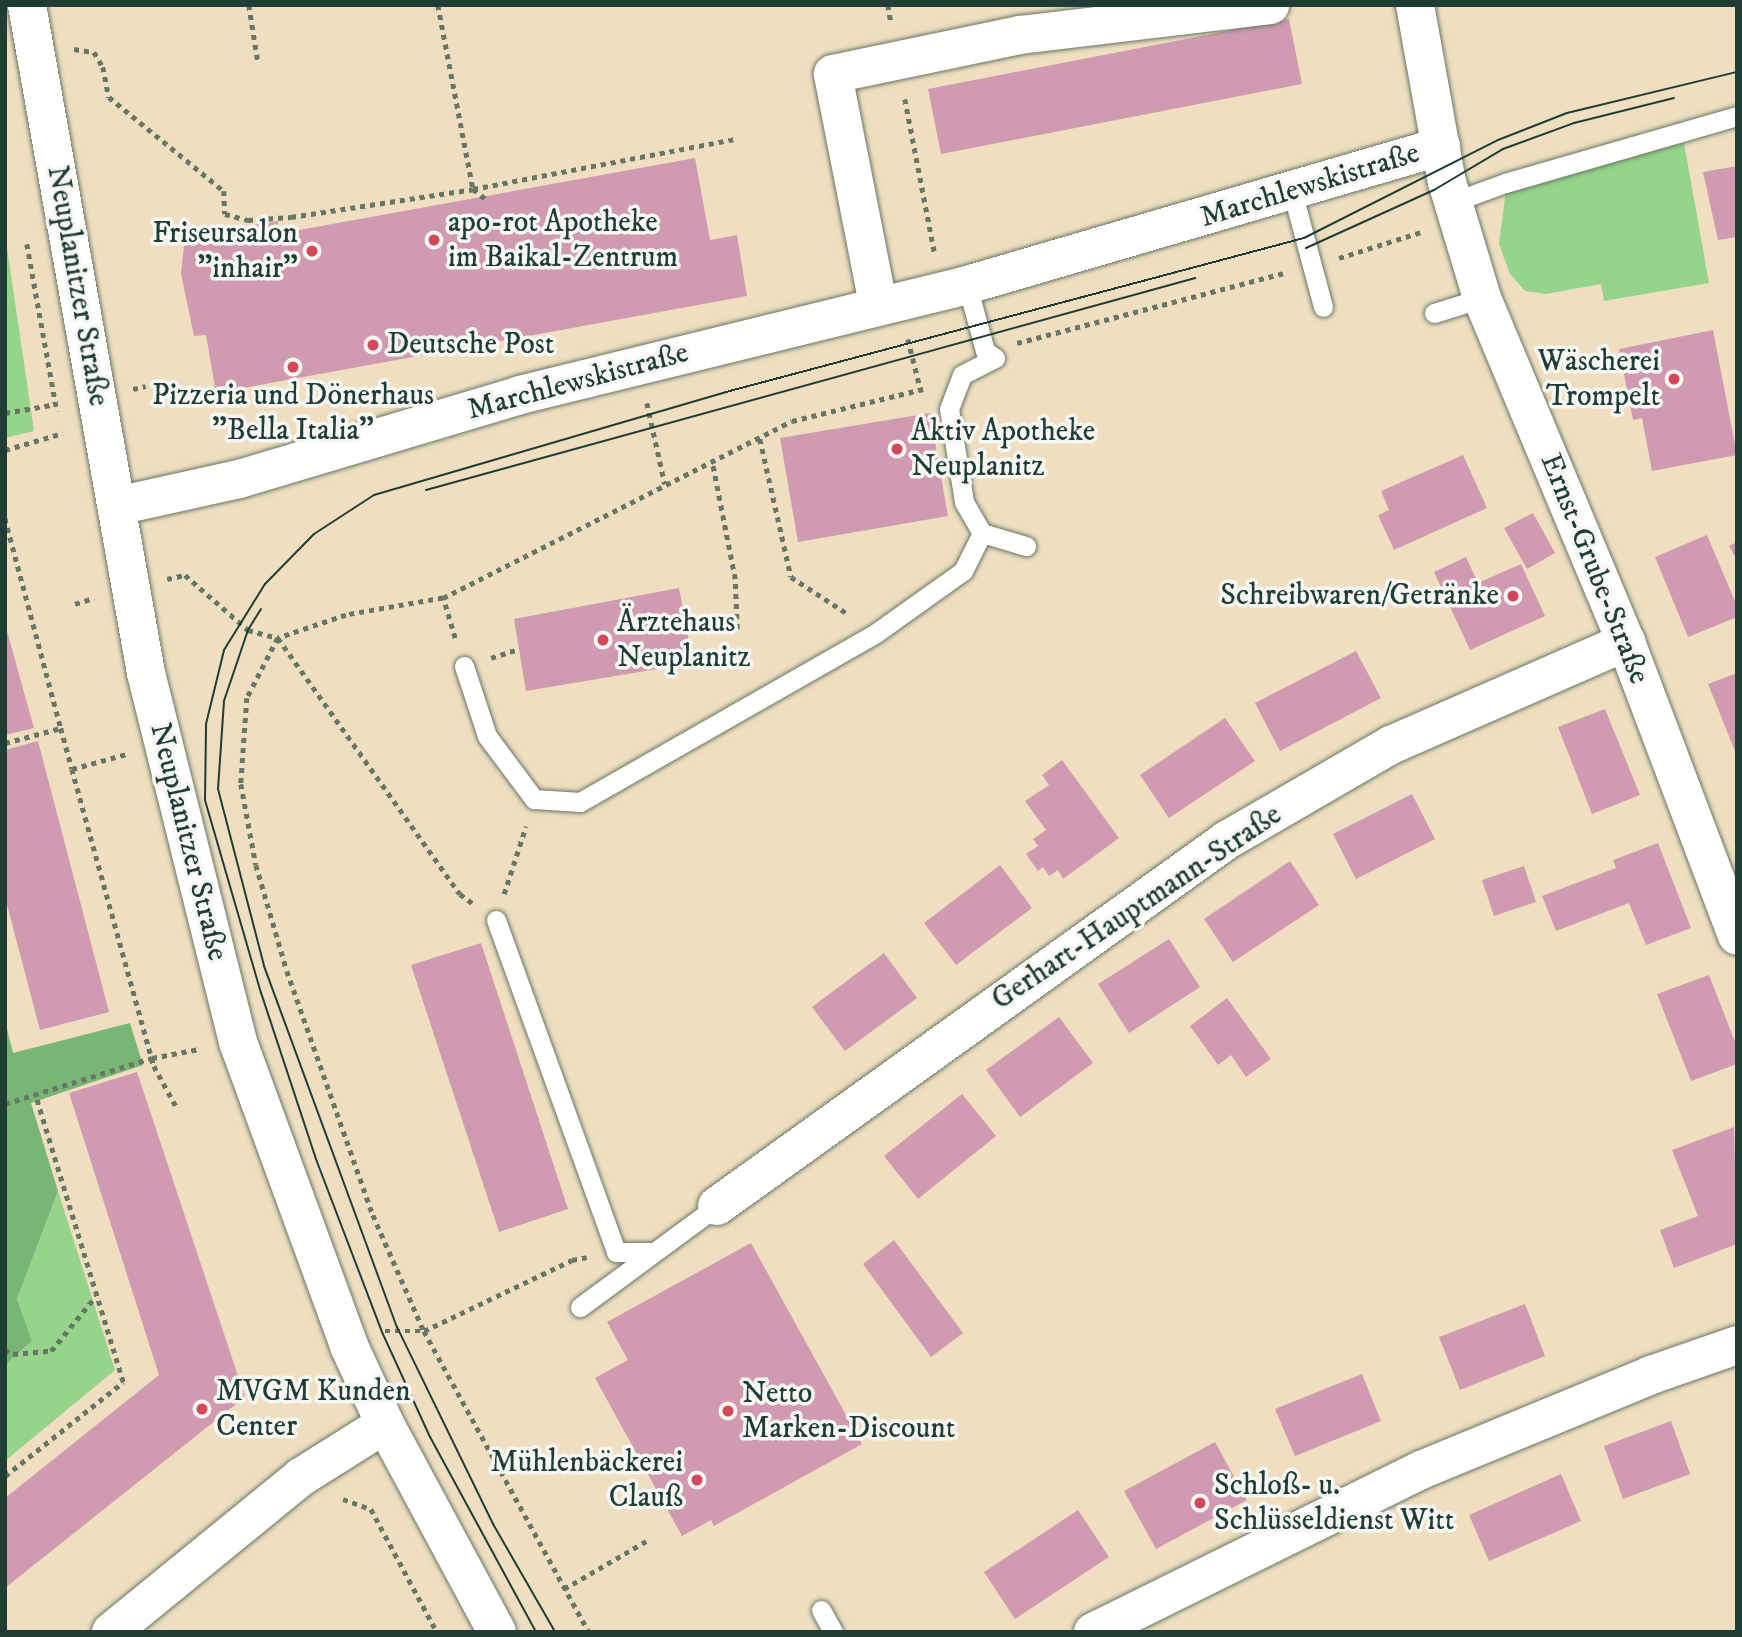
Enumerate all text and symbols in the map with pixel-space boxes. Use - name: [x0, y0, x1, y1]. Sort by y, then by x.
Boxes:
- street label: Marchlewskistraße: [1196, 136, 1424, 236]
- street label: Neuplanitzer Straße: [38, 163, 116, 409]
- place label: apo-rot Apotheke im Baikal-Zentrum: [448, 205, 678, 276]
- place label: Friseursalon "inhair": [152, 216, 298, 286]
- marker: apo-rot Apotheke im Baikal-Zentrum: [426, 232, 442, 248]
- marker: Friseursalon "inhair": [304, 243, 320, 259]
- place label: Deutsche Post: [387, 327, 554, 363]
- street label: Marchlewskistraße: [464, 335, 692, 429]
- marker: Deutsche Post: [365, 337, 381, 353]
- place label: Wäscherei Trompelt: [1537, 344, 1660, 414]
- marker: Pizzeria und Dönerhaus "Bella Italia": [285, 359, 301, 375]
- marker: Wäscherei Trompelt: [1666, 371, 1682, 387]
- place label: Pizzeria und Dönerhaus "Bella Italia": [152, 378, 434, 448]
- place label: Aktiv Apotheke Neuplanitz: [911, 414, 1095, 484]
- marker: Aktiv Apotheke Neuplanitz: [889, 441, 905, 457]
- street label: Ernst-Grube-Straße: [1531, 449, 1657, 689]
- place label: Schreibwaren/Getränke: [1220, 578, 1499, 614]
- marker: Schreibwaren/Getränke: [1505, 588, 1521, 604]
- place label: Ärztehaus Neuplanitz: [617, 605, 751, 676]
- marker: Ärztehaus Neuplanitz: [595, 632, 611, 648]
- street label: Neuplanitzer Straße: [141, 720, 235, 964]
- street label: Gerhart-Hauptmann-Straße: [985, 798, 1289, 1018]
- place label: MVGM Kunden Center: [216, 1374, 411, 1444]
- place label: Netto Marken-Discount: [742, 1376, 955, 1446]
- marker: MVGM Kunden Center: [194, 1401, 210, 1417]
- marker: Netto Marken-Discount: [720, 1403, 736, 1419]
- place label: Mühlenbäckerei Clauß: [491, 1445, 683, 1516]
- place label: Schloß- u. Schlüsseldienst Witt: [1214, 1468, 1454, 1538]
- marker: Mühlenbäckerei Clauß: [689, 1472, 705, 1488]
- marker: Schloß- u. Schlüsseldienst Witt: [1192, 1495, 1208, 1511]

